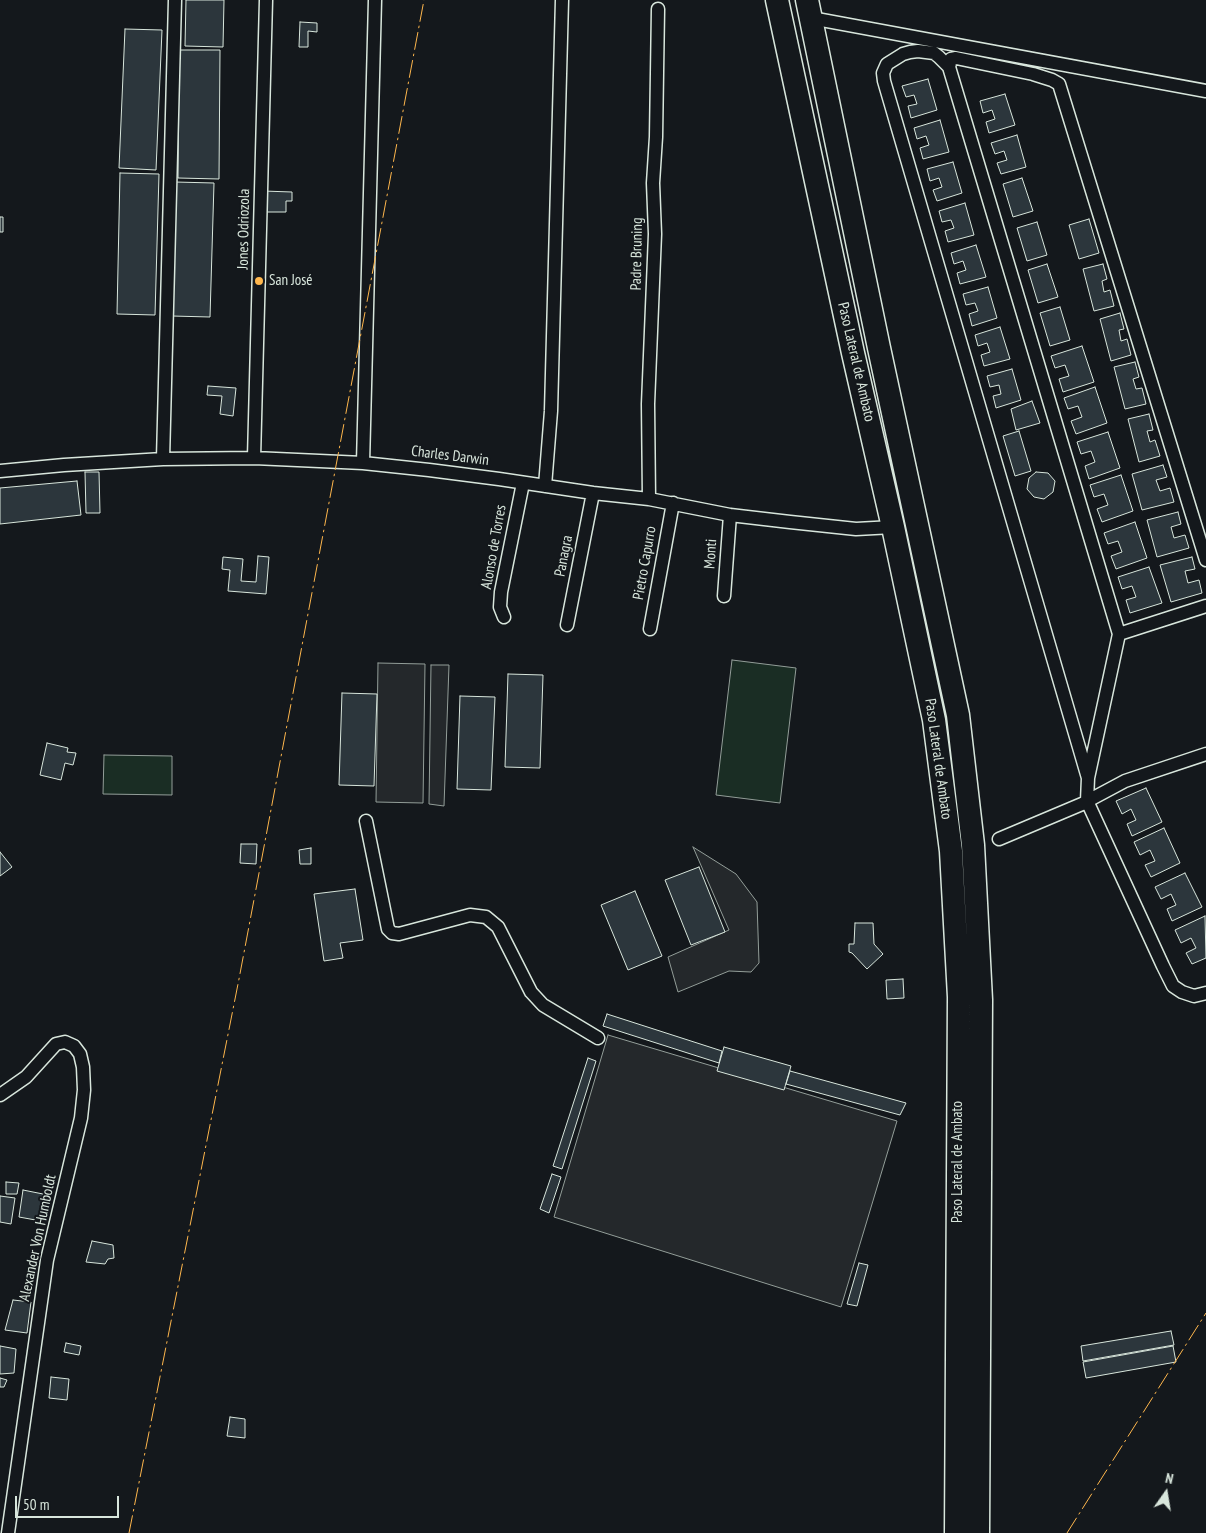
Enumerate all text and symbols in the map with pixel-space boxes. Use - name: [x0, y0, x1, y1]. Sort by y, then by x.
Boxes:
- street label: Jones Odriozola: [234, 188, 254, 270]
- street label: Padre Bruning: [627, 217, 647, 291]
- place label: San José: [269, 272, 313, 290]
- marker: San José: [253, 275, 265, 287]
- street label: Paso Lateral de Ambato: [834, 301, 878, 423]
- street label: Charles Darwin: [410, 442, 490, 470]
- street label: Alonso de Torres: [478, 503, 510, 591]
- street label: Pietro Capurro: [630, 525, 660, 601]
- street label: Panagra: [551, 534, 577, 578]
- street label: Monti: [701, 538, 721, 570]
- street label: Paso Lateral de Ambato: [921, 697, 955, 821]
- street label: Paso Lateral de Ambato: [949, 1101, 967, 1223]
- street label: Alexander Von Humboldt: [16, 1173, 60, 1303]
- north arrow: [1141, 1468, 1191, 1518]
- text: N: [1164, 1469, 1175, 1488]
- scale bar: [18, 1486, 121, 1518]
- text: 50 m: [23, 1495, 49, 1514]

